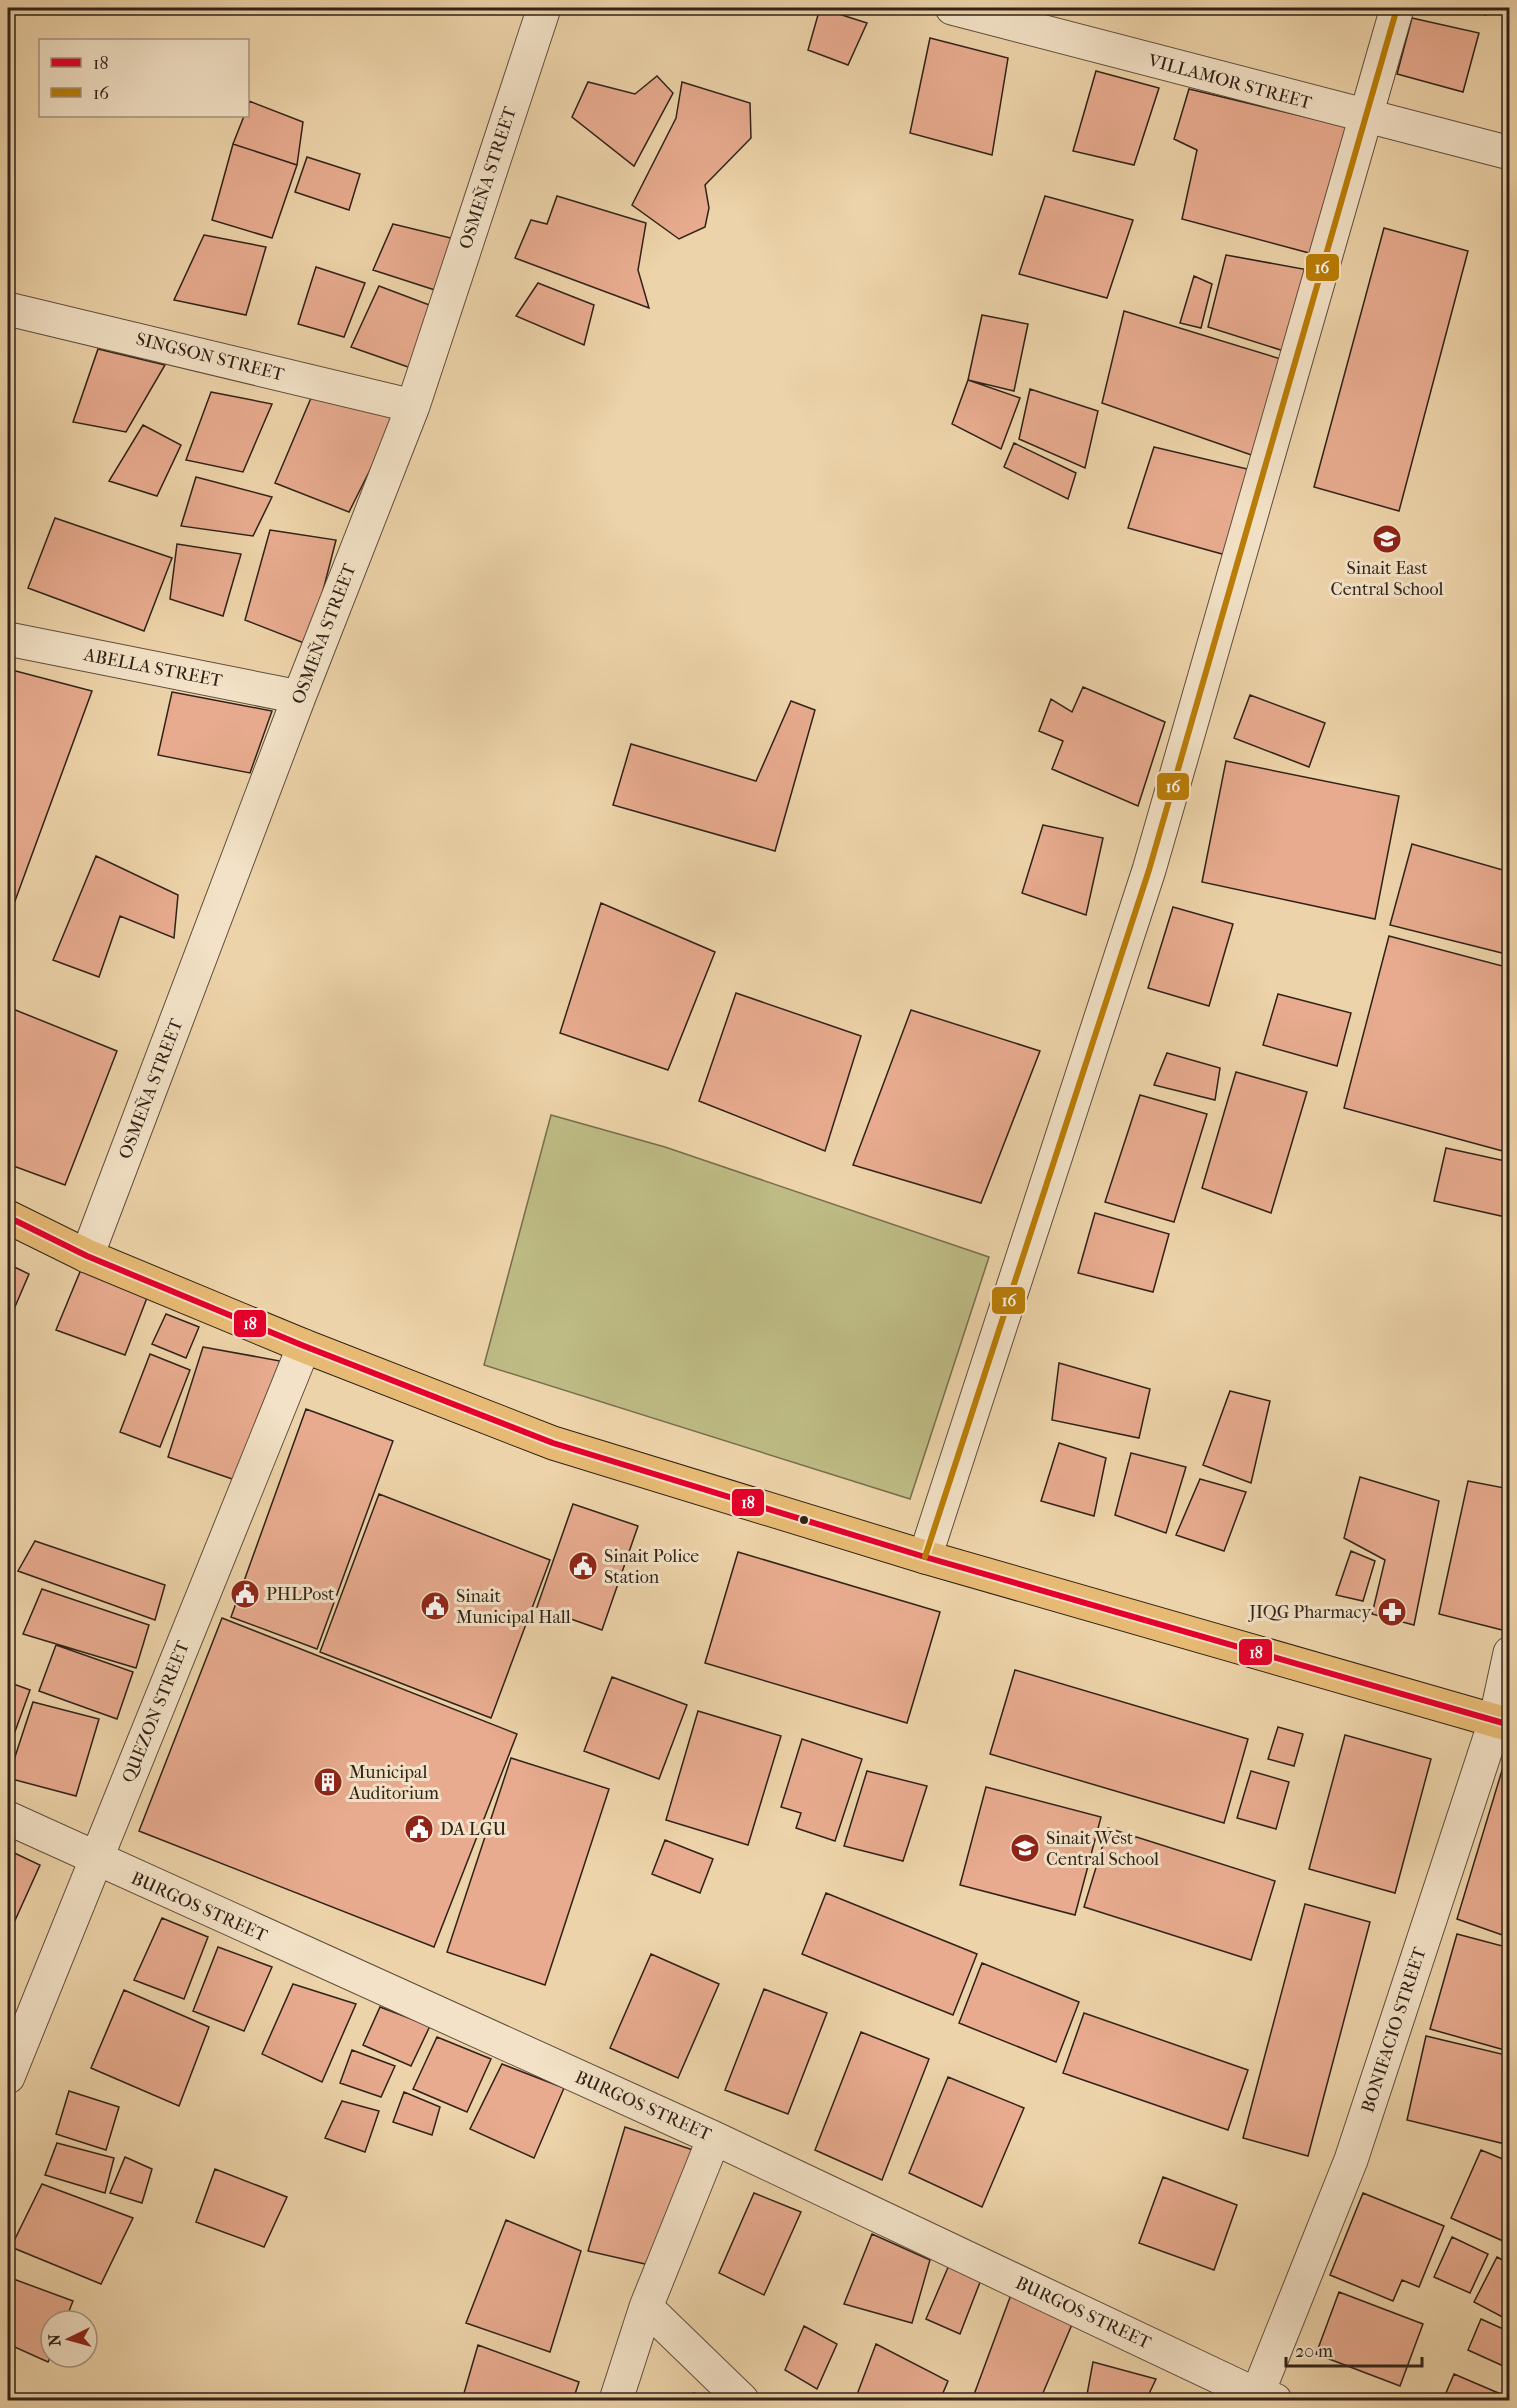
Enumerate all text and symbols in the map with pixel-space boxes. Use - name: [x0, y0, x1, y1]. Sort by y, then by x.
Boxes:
- legend: [39, 39, 249, 117]
- street label: VILLAMOR STREET: [1145, 50, 1315, 114]
- text: 18: [93, 53, 108, 74]
- text: 16: [93, 83, 109, 104]
- street label: OSMEÑA STREET: [454, 103, 521, 252]
- line badge: 16: [1305, 253, 1340, 282]
- text: 16: [1315, 258, 1329, 277]
- street label: SINGSON STREET: [134, 328, 287, 386]
- school or university icon: Sinait East Central School: [1371, 523, 1403, 555]
- place label: Sinait East Central School: [1331, 558, 1443, 600]
- street label: OSMEÑA STREET: [287, 560, 361, 707]
- street label: ABELLA STREET: [81, 644, 225, 692]
- line badge: 16: [1156, 772, 1190, 801]
- text: 16: [1166, 777, 1180, 796]
- street label: OSMEÑA STREET: [114, 1015, 188, 1162]
- line badge: 16: [991, 1286, 1026, 1315]
- text: 16: [1002, 1291, 1016, 1310]
- line badge: 18: [233, 1309, 267, 1338]
- text: 18: [243, 1314, 257, 1333]
- line badge: 18: [731, 1488, 765, 1517]
- text: 18: [741, 1493, 755, 1512]
- unlabelled marker: [798, 1514, 810, 1526]
- place label: Sinait Police Station: [604, 1546, 699, 1588]
- public building icon: Sinait Police Station: [567, 1550, 599, 1582]
- public building icon: PHLPost: [229, 1578, 261, 1610]
- place label: PHLPost: [266, 1584, 335, 1605]
- place label: Sinait Municipal Hall: [456, 1586, 571, 1628]
- public building icon: Sinait Municipal Hall: [419, 1590, 451, 1622]
- pharmacy icon: JIQG Pharmacy: [1376, 1596, 1408, 1628]
- place label: JIQG Pharmacy: [1247, 1602, 1372, 1623]
- street label: QUEZON STREET: [118, 1637, 194, 1786]
- line badge: 18: [1238, 1638, 1273, 1666]
- text: 18: [1249, 1643, 1263, 1662]
- place label: Municipal Auditorium: [348, 1762, 439, 1804]
- building icon: Municipal Auditorium: [312, 1766, 344, 1798]
- public building icon: DA LGU: [403, 1813, 435, 1845]
- place label: DA LGU: [440, 1819, 506, 1840]
- place label: Sinait West Central School: [1046, 1828, 1159, 1870]
- school or university icon: Sinait West Central School: [1009, 1832, 1041, 1864]
- street label: BURGOS STREET: [128, 1868, 271, 1947]
- street label: BONIFACIO STREET: [1357, 1944, 1431, 2115]
- street label: BURGOS STREET: [572, 2067, 715, 2146]
- street label: BURGOS STREET: [1012, 2272, 1155, 2354]
- north arrow: [39, 2309, 99, 2369]
- scale bar: [1286, 2330, 1422, 2368]
- text: N: [44, 2333, 65, 2347]
- text: 20 m: [1295, 2341, 1333, 2362]

